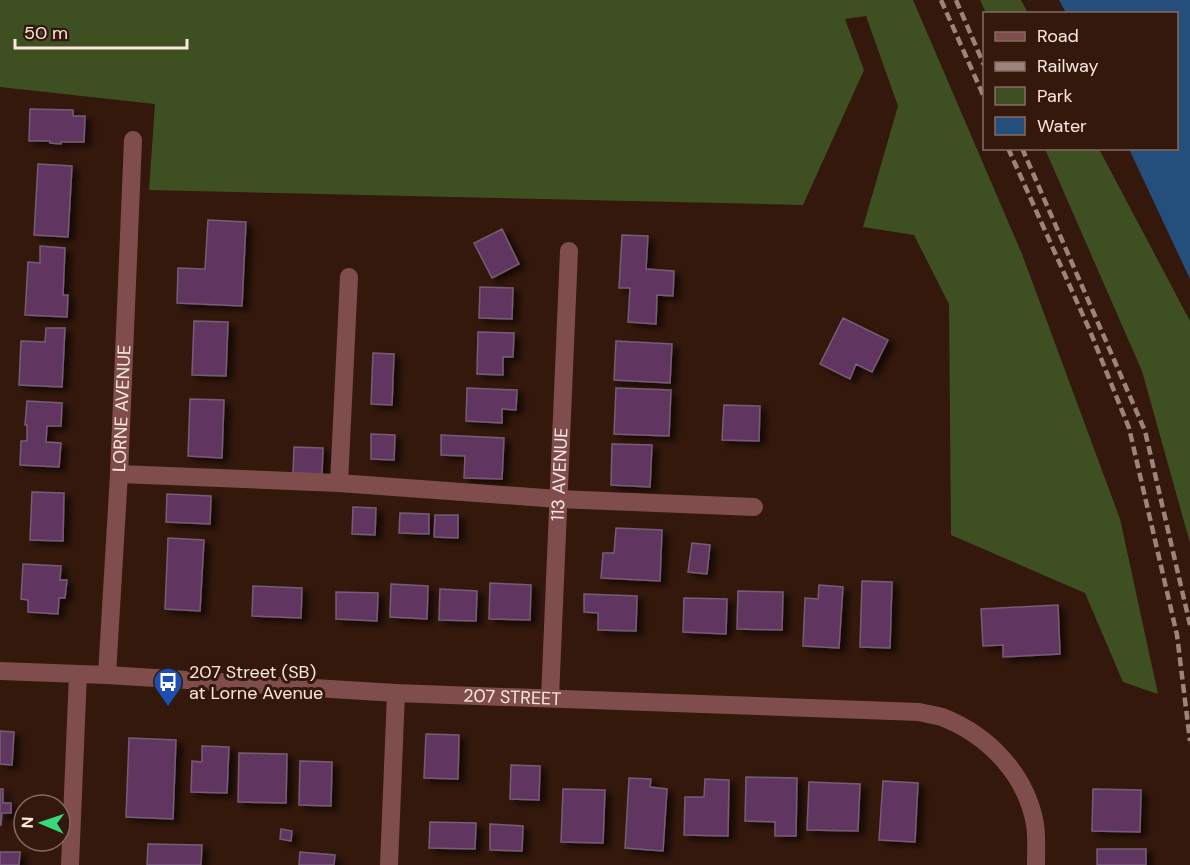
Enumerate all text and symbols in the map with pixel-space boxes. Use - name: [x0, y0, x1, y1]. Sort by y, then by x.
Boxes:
- scale bar: [15, 12, 188, 50]
- legend: [983, 12, 1178, 150]
- text: 50 m: [24, 21, 68, 45]
- text: Road: [1037, 24, 1079, 48]
- text: Railway: [1037, 54, 1099, 78]
- text: Park: [1037, 84, 1073, 108]
- text: Water: [1037, 114, 1087, 138]
- street label: LORNE AVENUE: [107, 344, 136, 472]
- street label: 113 AVENUE: [546, 427, 573, 521]
- place label: 207 Street (SB) at Lorne Avenue: [189, 660, 323, 705]
- bus stop icon: 207 Street (SB) at Lorne Avenue: [152, 666, 184, 708]
- street label: 207 STREET: [463, 683, 562, 711]
- north arrow: [12, 793, 72, 853]
- text: N: [17, 816, 38, 829]

